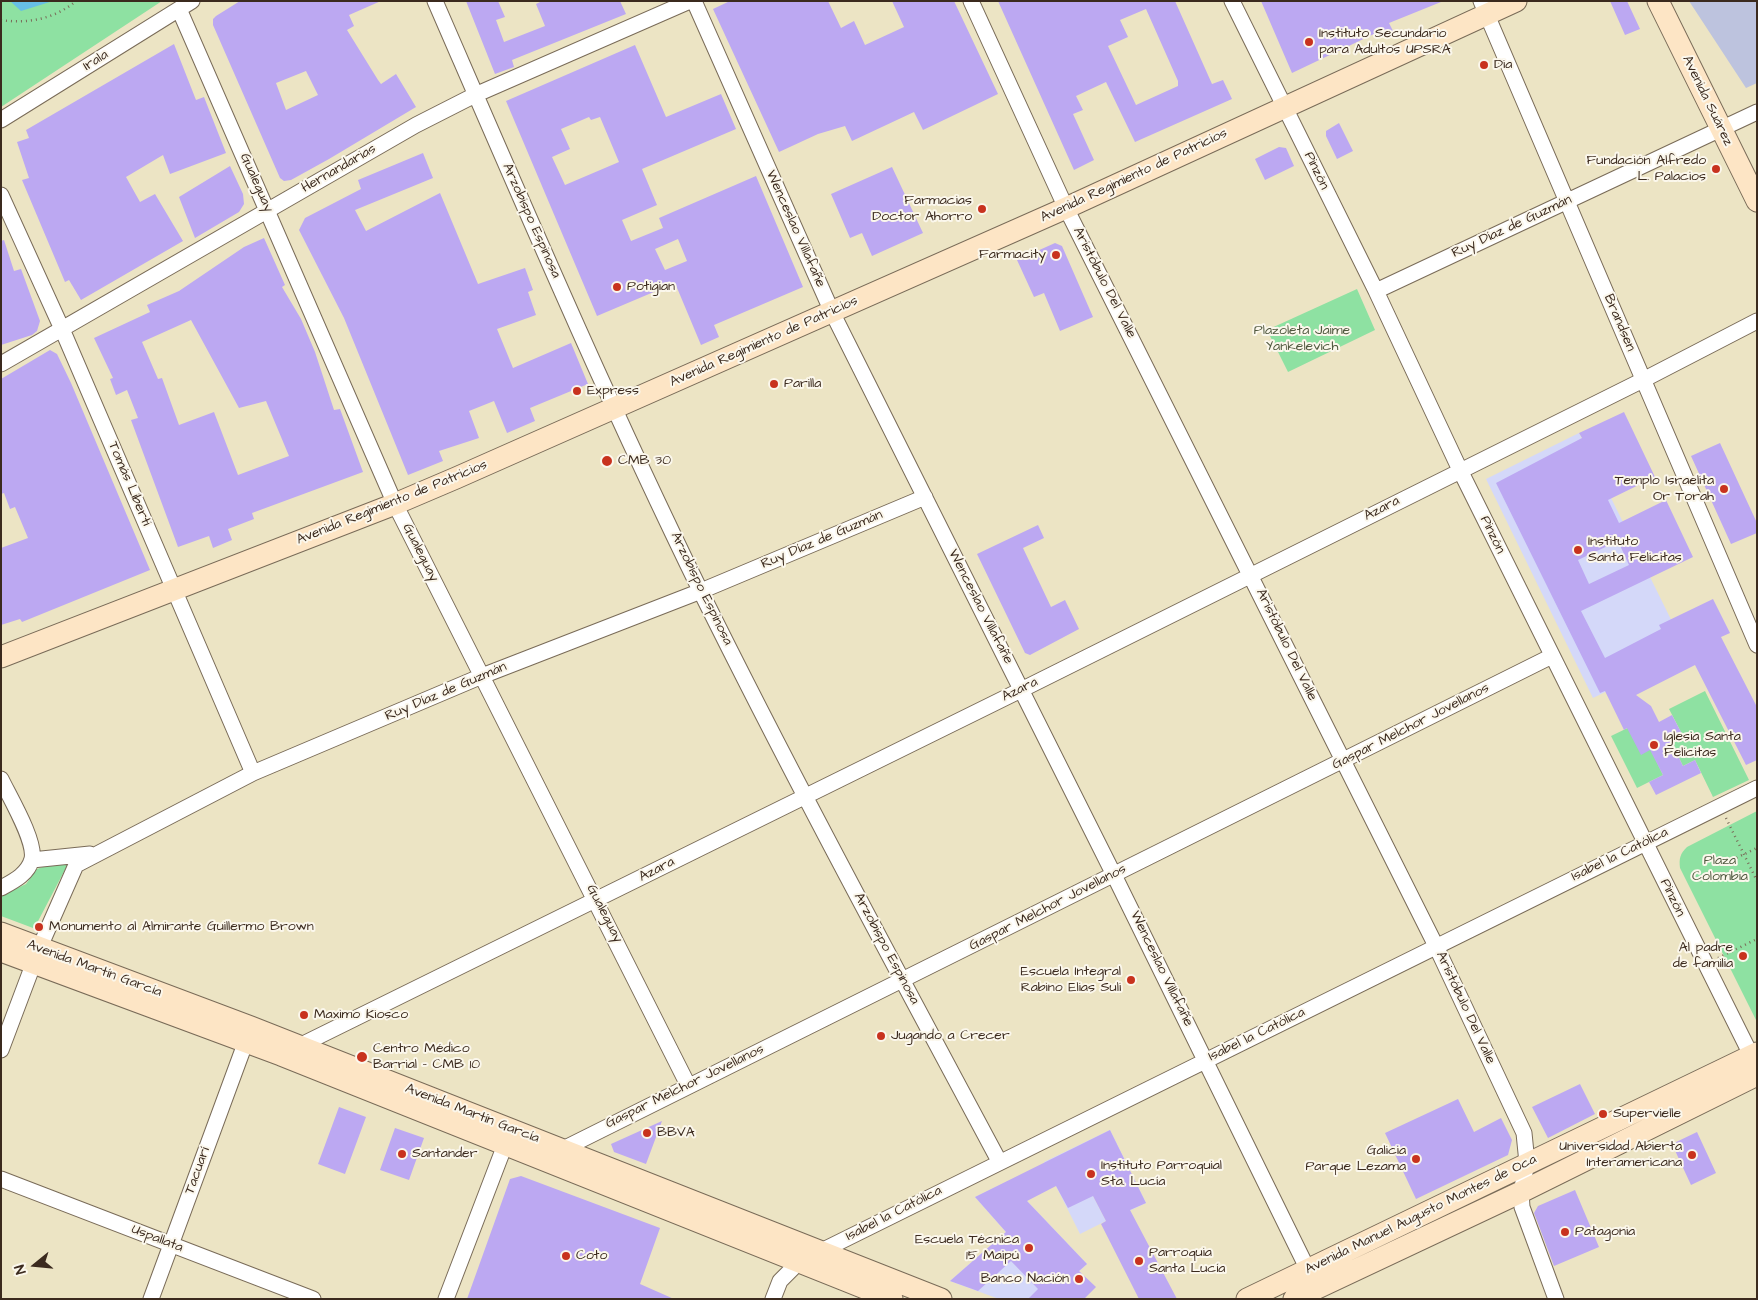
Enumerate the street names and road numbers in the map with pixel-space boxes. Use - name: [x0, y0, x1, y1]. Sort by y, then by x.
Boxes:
- street label: Irala: [80, 47, 112, 75]
- street label: Avenida Suárez: [1678, 53, 1736, 149]
- street label: Avenida Regimiento de Patricios: [1038, 125, 1230, 227]
- street label: Hernandarias: [299, 141, 379, 197]
- street label: Pinzón: [1300, 149, 1332, 193]
- street label: Gualeguay: [236, 151, 276, 215]
- street label: Arzobispo Espinosa: [498, 161, 564, 281]
- street label: Wenceslao Villafañe: [762, 168, 828, 290]
- street label: Ruy Díaz de Guzmán: [1449, 192, 1575, 262]
- street label: Aristóbulo Del Valle: [1069, 225, 1139, 341]
- street label: Brandsen: [1599, 292, 1639, 354]
- street label: Avenida Regimiento de Patricios: [667, 293, 861, 391]
- street label: Tomás Liberti: [104, 439, 154, 529]
- street label: Avenida Regimiento de Patricios: [294, 457, 490, 549]
- street label: Azara: [1361, 493, 1403, 525]
- street label: Ruy Díaz de Guzmán: [759, 507, 885, 573]
- street label: Pinzón: [1476, 513, 1508, 557]
- street label: Gualeguay: [398, 521, 442, 585]
- street label: Arzobispo Espinosa: [666, 530, 736, 648]
- street label: Wenceslao Villafañe: [944, 547, 1016, 667]
- street label: Aristóbulo Del Valle: [1252, 586, 1320, 704]
- street label: Ruy Díaz de Guzmán: [383, 659, 509, 725]
- street label: Azara: [999, 674, 1041, 706]
- street label: Gaspar Melchor Jovellanos: [1330, 680, 1492, 774]
- street label: Isabel la Católica: [1569, 824, 1671, 886]
- street label: Azara: [636, 854, 678, 886]
- street label: Gaspar Melchor Jovellanos: [967, 861, 1129, 955]
- street label: Pinzón: [1656, 876, 1688, 920]
- street label: Gualeguay: [582, 882, 626, 946]
- street label: Arzobispo Espinosa: [849, 890, 923, 1008]
- street label: Wenceslao Villafañe: [1126, 908, 1196, 1030]
- street label: Avenida Martín García: [24, 937, 164, 1001]
- street label: Aristóbulo Del Valle: [1432, 949, 1498, 1067]
- street label: Isabel la Católica: [1206, 1004, 1308, 1066]
- street label: Gaspar Melchor Jovellanos: [603, 1041, 767, 1133]
- street label: Avenida Martín García: [403, 1081, 541, 1147]
- street label: Tacuarí: [182, 1145, 214, 1197]
- street label: Avenida Manuel Augusto Montes de Oca: [1302, 1151, 1540, 1279]
- street label: Isabel la Católica: [843, 1183, 945, 1245]
- street label: Uspallata: [129, 1221, 185, 1257]

